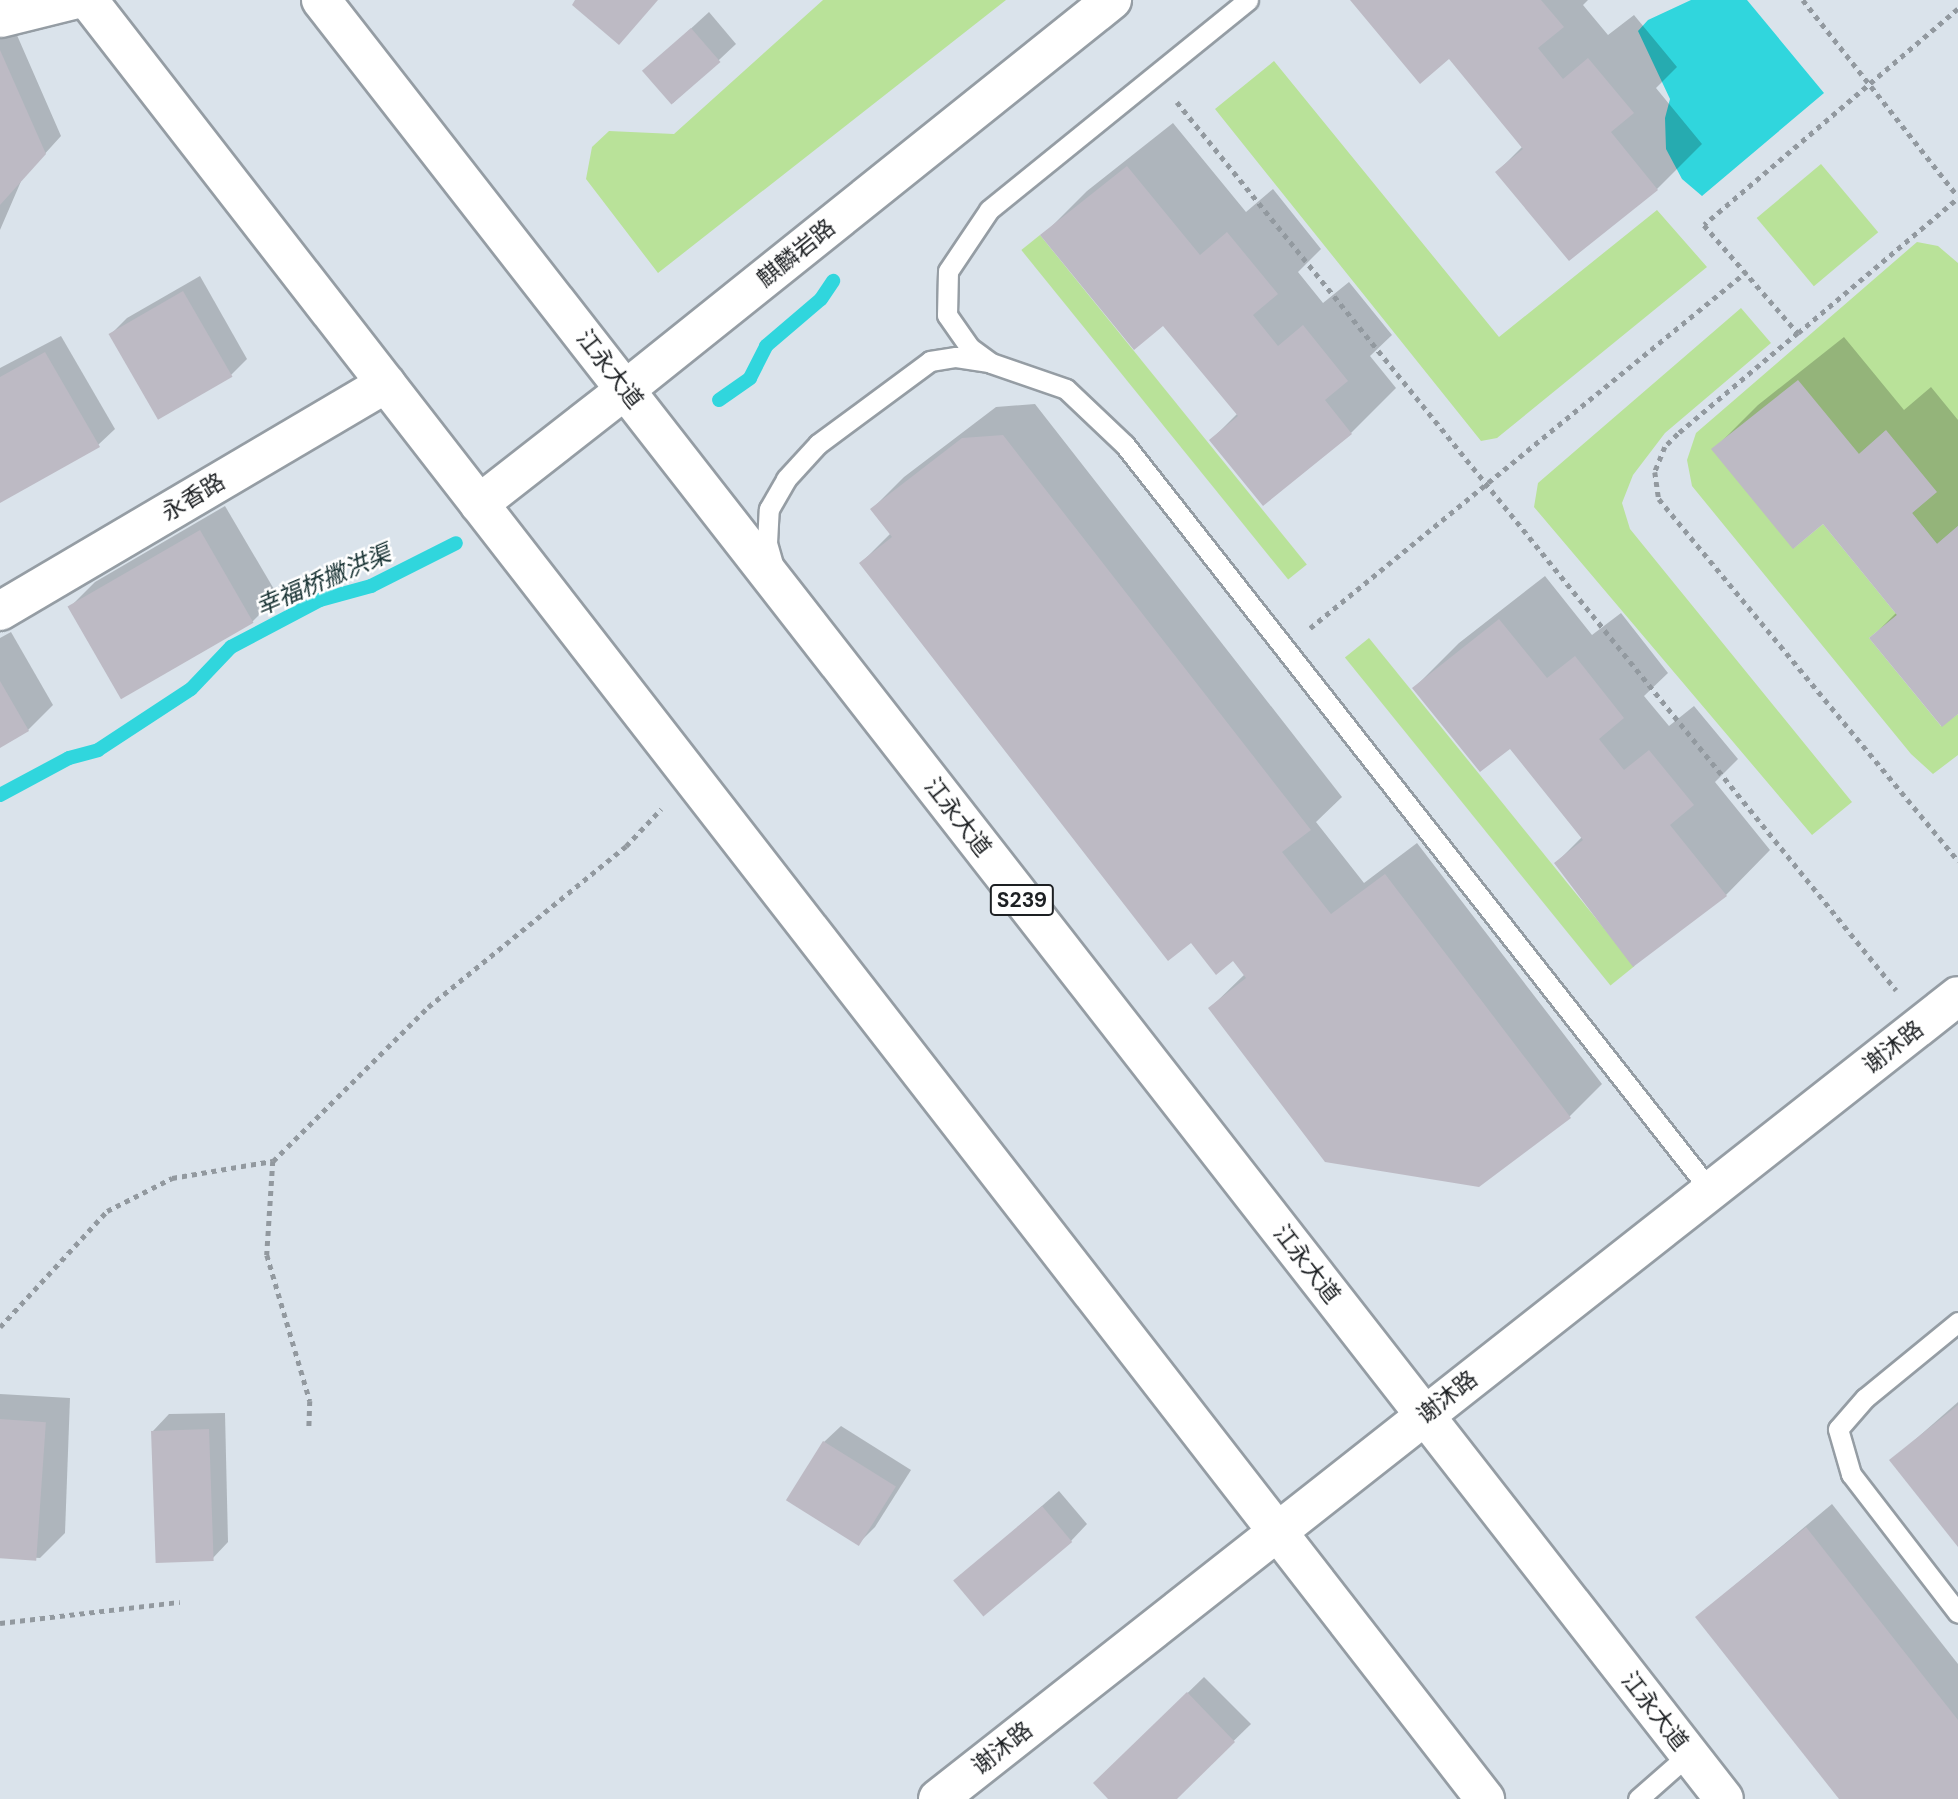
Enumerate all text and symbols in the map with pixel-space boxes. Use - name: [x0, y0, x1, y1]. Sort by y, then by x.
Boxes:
- street label: 麒麟岩路: [752, 213, 840, 293]
- street label: 江永大道: [571, 324, 649, 414]
- street label: 永香路: [156, 467, 230, 527]
- water label: 幸福桥撇洪渠: [251, 539, 395, 621]
- street label: 江永大道: [919, 772, 997, 862]
- road number: S239: [989, 883, 1055, 918]
- street label: 谢沐路: [1857, 1015, 1929, 1079]
- street label: 江永大道: [1268, 1219, 1346, 1309]
- street label: 谢沐路: [1411, 1365, 1483, 1429]
- street label: 江永大道: [1616, 1666, 1694, 1756]
- street label: 谢沐路: [966, 1716, 1038, 1780]

